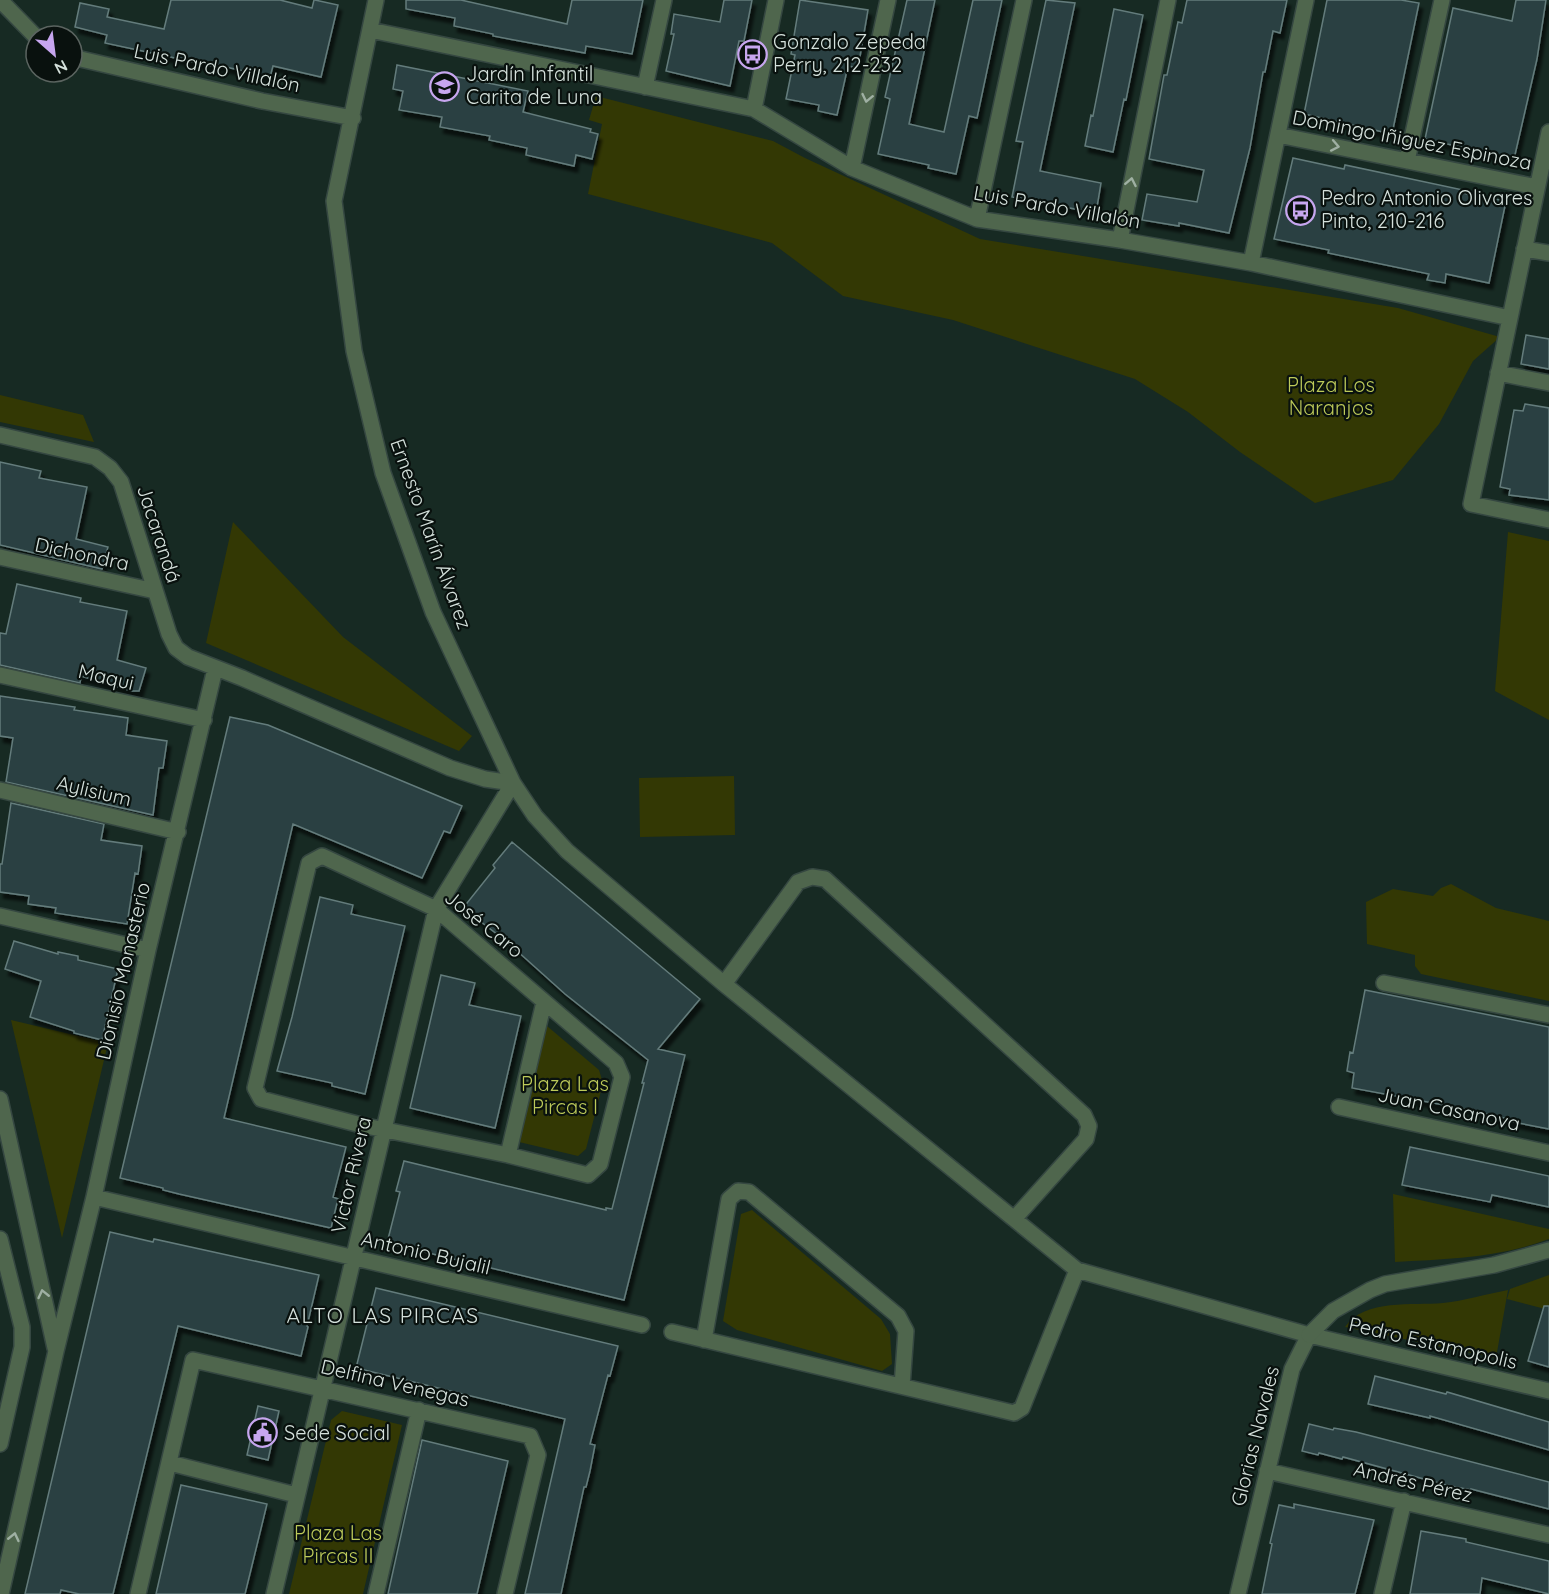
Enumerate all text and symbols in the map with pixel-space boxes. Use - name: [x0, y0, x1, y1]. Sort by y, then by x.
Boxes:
- north arrow: [24, 24, 84, 84]
- place label: Gonzalo Zepeda Perry, 212-232: [773, 29, 926, 77]
- street label: Luis Pardo Villalón: [132, 38, 302, 97]
- bus stop icon: Gonzalo Zepeda Perry, 212-232: [736, 38, 768, 70]
- text: N: [51, 56, 71, 79]
- place label: Jardín Infantil Carita de Luna: [466, 61, 602, 109]
- school or university icon: Jardín Infantil Carita de Luna: [429, 70, 461, 102]
- one-way arrow: [861, 93, 874, 103]
- street label: Domingo Iñiguez Espinoza: [1290, 104, 1534, 175]
- one-way arrow: [1330, 139, 1340, 152]
- one-way arrow: [1124, 178, 1137, 188]
- street label: Luis Pardo Villalón: [972, 180, 1143, 234]
- place label: Pedro Antonio Olivares Pinto, 210-216: [1321, 185, 1532, 233]
- bus stop icon: Pedro Antonio Olivares Pinto, 210-216: [1284, 194, 1316, 226]
- park label: Plaza Los Naranjos: [1287, 372, 1375, 420]
- street label: Ernesto Marín Álvarez: [385, 435, 478, 633]
- street label: Jacarandá: [132, 482, 187, 586]
- street label: Dichondra: [33, 531, 132, 576]
- street label: Maqui: [76, 658, 136, 695]
- street label: Aylisium: [54, 770, 134, 811]
- street label: Dionisio Monasterio: [90, 880, 155, 1062]
- street label: José Caro: [440, 884, 529, 963]
- park label: Plaza Las Pircas I: [521, 1071, 609, 1119]
- street label: Juan Casanova: [1376, 1081, 1523, 1136]
- street label: Victor Rivera: [325, 1114, 376, 1236]
- street label: Antonio Bujalil: [359, 1225, 493, 1280]
- one-way arrow: [38, 1289, 51, 1299]
- district label: ALTO LAS PIRCAS: [286, 1302, 480, 1328]
- street label: Pedro Estamopolis: [1346, 1311, 1520, 1374]
- street label: Delfina Venegas: [318, 1353, 472, 1412]
- street label: Glorias Navales: [1225, 1363, 1284, 1509]
- public building icon: Sede Social: [247, 1417, 279, 1449]
- place label: Sede Social: [284, 1420, 390, 1445]
- street label: Andrés Pérez: [1351, 1456, 1475, 1507]
- park label: Plaza Las Pircas II: [294, 1520, 382, 1568]
- one-way arrow: [7, 1532, 20, 1542]

